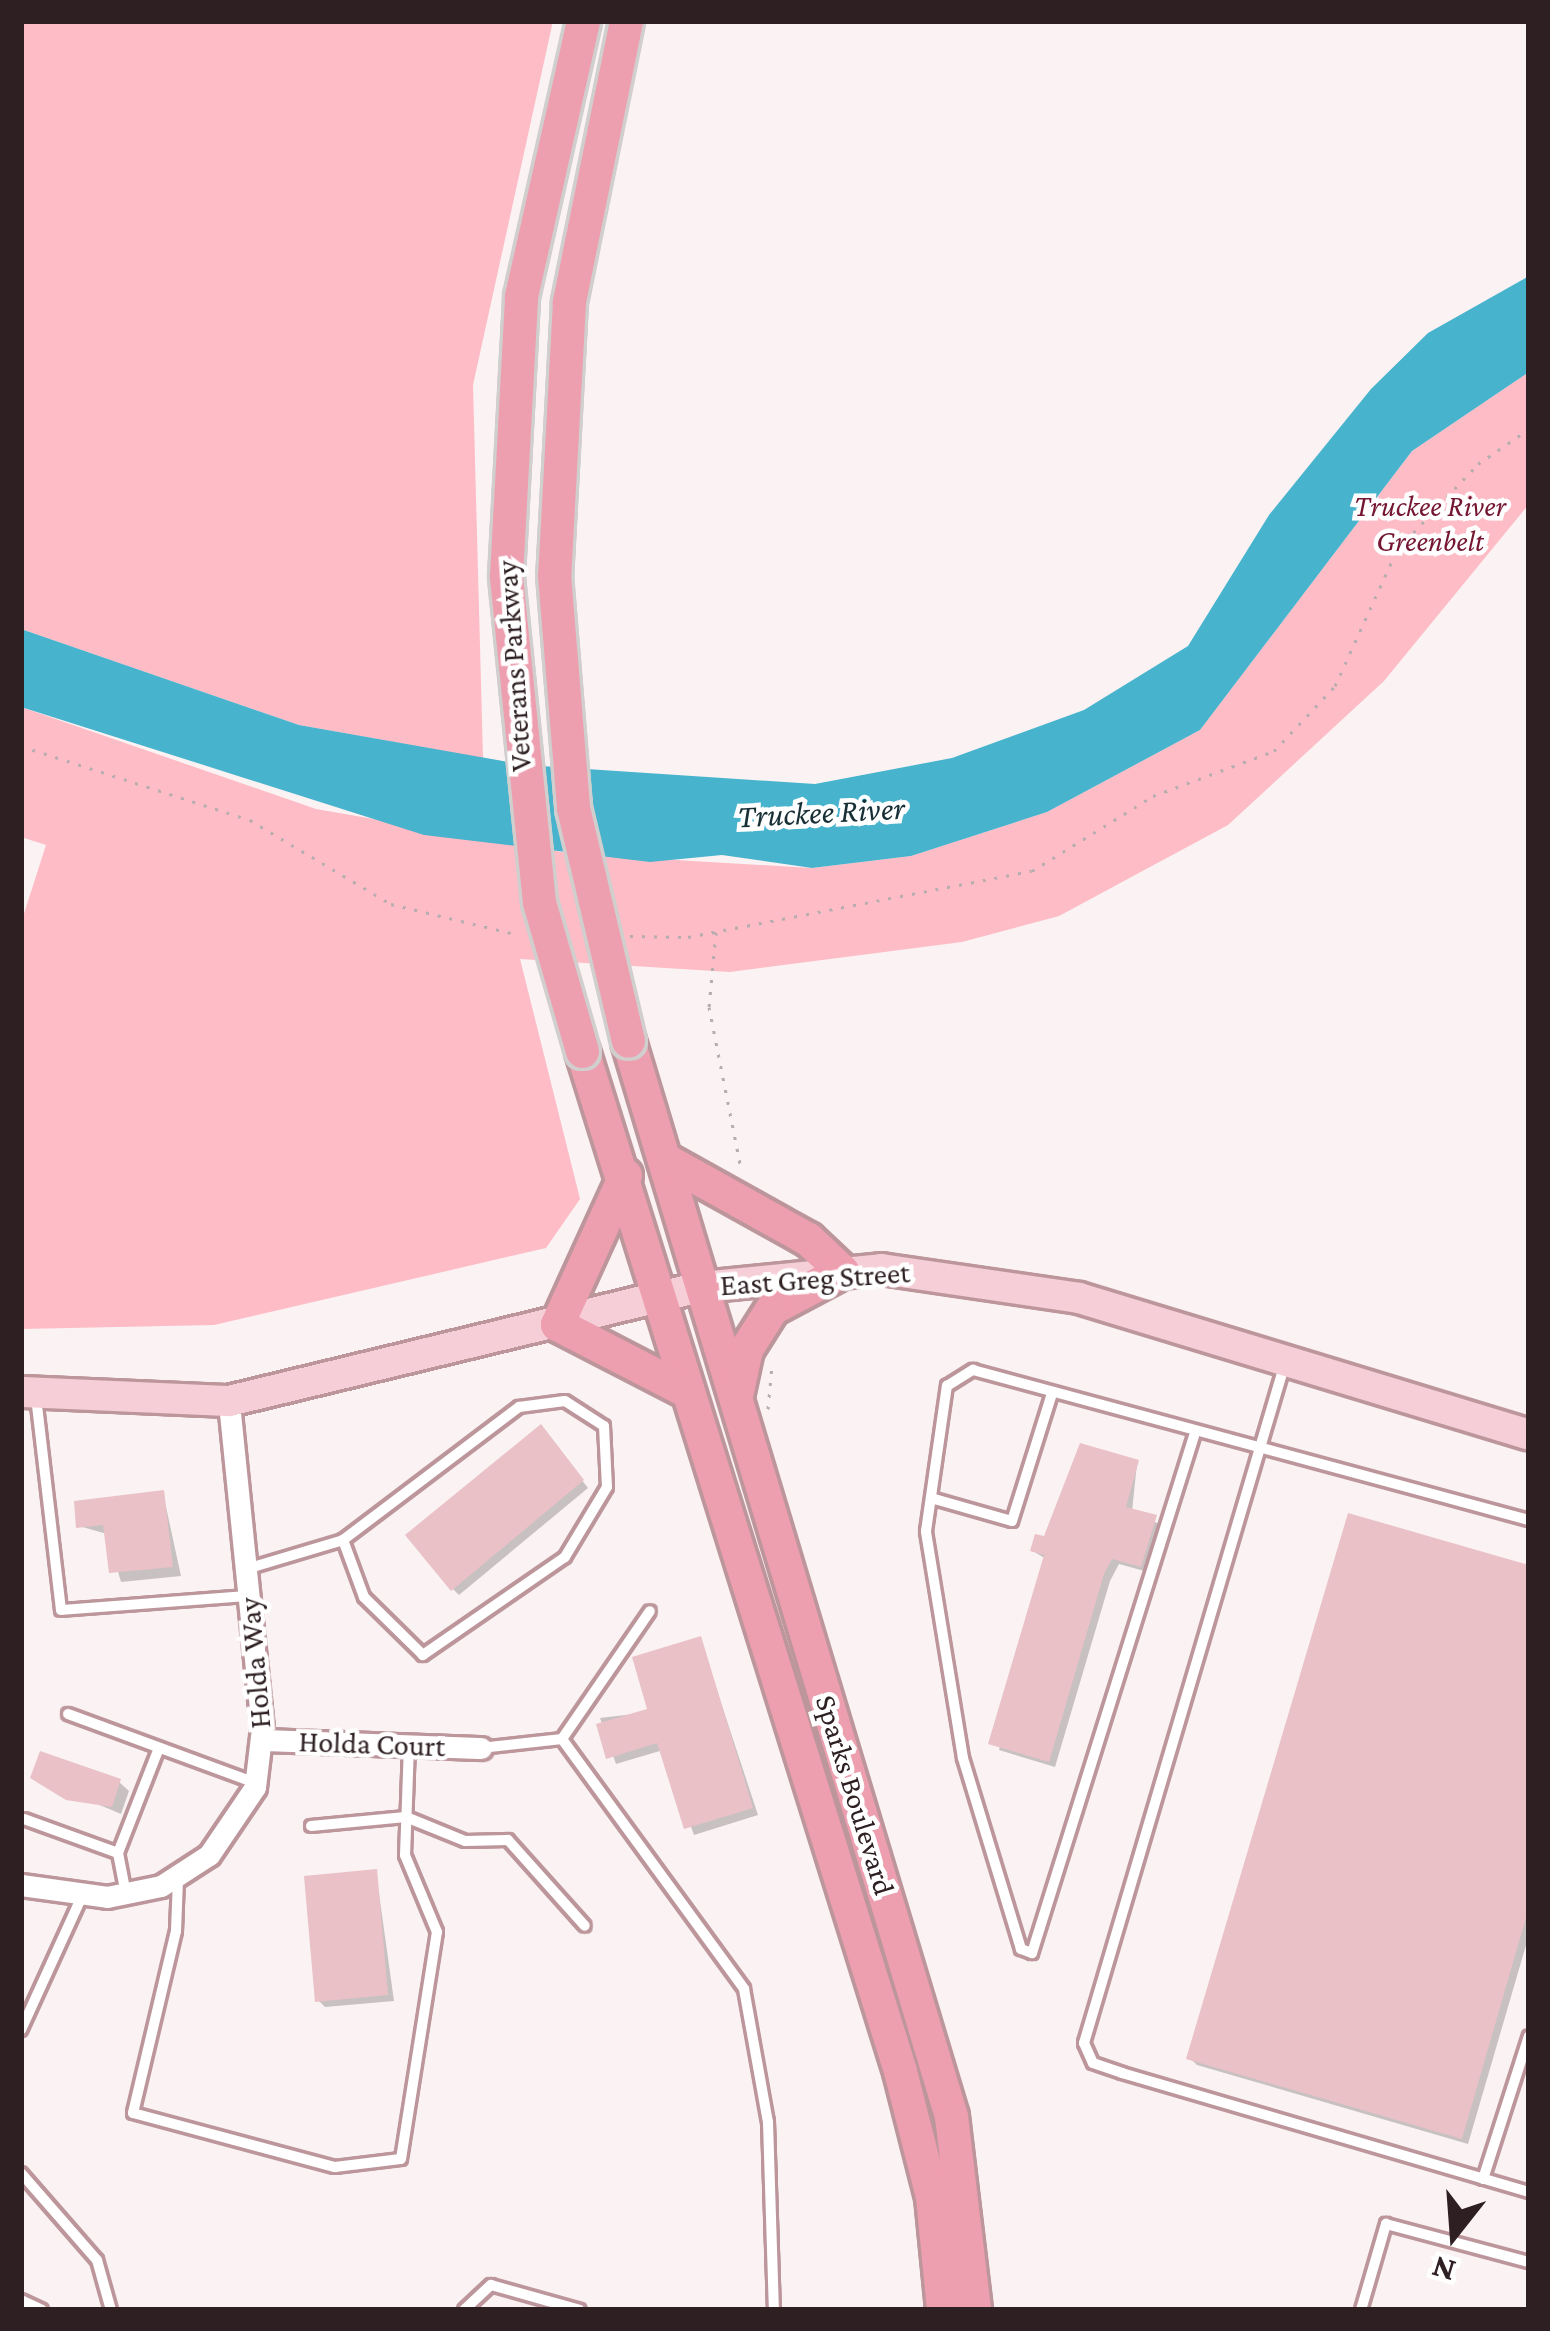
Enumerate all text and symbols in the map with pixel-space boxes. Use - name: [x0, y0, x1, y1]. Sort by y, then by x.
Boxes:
- park label: Truckee River Greenbelt: [1354, 488, 1506, 558]
- street label: Veterans Parkway: [489, 559, 539, 773]
- water label: Truckee River: [736, 788, 906, 836]
- street label: East Greg Street: [719, 1254, 911, 1304]
- street label: Holda Way: [231, 1596, 279, 1730]
- street label: Sparks Boulevard: [807, 1691, 903, 1899]
- street label: Holda Court: [298, 1723, 446, 1765]
- north arrow: [1394, 2175, 1514, 2295]
- text: N: [1427, 2249, 1459, 2291]

